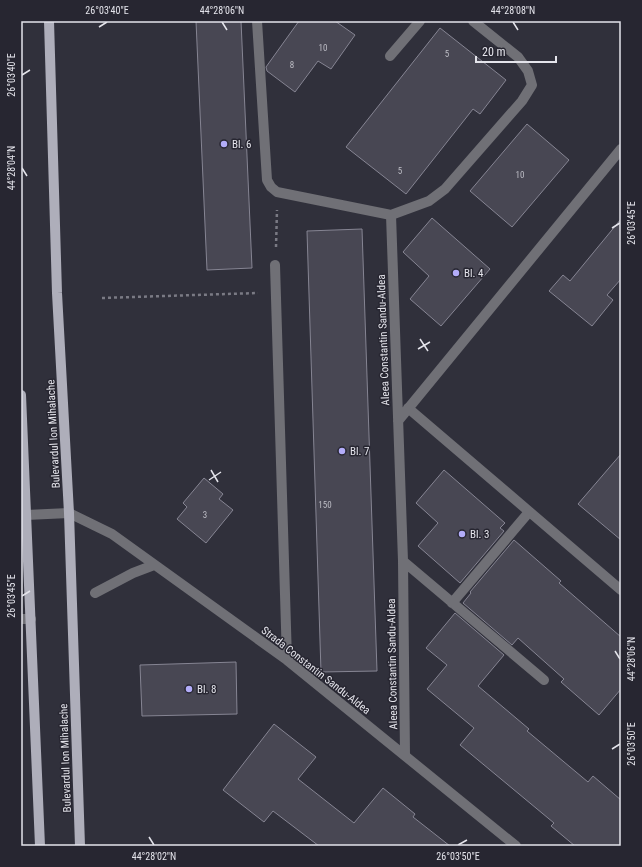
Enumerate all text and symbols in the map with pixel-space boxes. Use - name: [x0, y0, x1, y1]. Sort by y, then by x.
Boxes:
- text: 26°03'40"E: [85, 5, 129, 16]
- text: 44°28'06"N: [200, 5, 244, 16]
- text: 44°28'08"N: [491, 5, 535, 16]
- scale bar: [476, 38, 556, 64]
- house number: 10: [319, 43, 327, 53]
- text: 20 m: [482, 45, 506, 59]
- house number: 5: [445, 49, 450, 59]
- text: 26°03'40"E: [6, 53, 17, 97]
- house number: 8: [290, 60, 294, 70]
- place label: Bl. 6: [232, 138, 251, 151]
- marker: Bl. 6: [219, 139, 229, 149]
- text: 44°28'04"N: [6, 146, 17, 190]
- house number: 5: [398, 166, 403, 176]
- house number: 10: [516, 170, 524, 180]
- text: 26°03'45"E: [626, 201, 637, 245]
- place label: Bl. 4: [464, 267, 484, 280]
- marker: Bl. 4: [451, 268, 461, 278]
- street label: Aleea Constantin Sandu-Aldea: [375, 274, 392, 406]
- street label: Bulevardul Ion Mihalache: [44, 379, 63, 489]
- place label: Bl. 7: [350, 445, 369, 458]
- marker: Bl. 7: [337, 446, 347, 456]
- house number: 150: [318, 500, 332, 510]
- house number: 3: [203, 510, 207, 520]
- place label: Bl. 3: [470, 528, 489, 541]
- marker: Bl. 3: [457, 529, 467, 539]
- text: 26°03'45"E: [6, 574, 17, 618]
- street label: Aleea Constantin Sandu-Aldea: [385, 598, 400, 730]
- street label: Strada Constantin Sandu-Aldea: [259, 624, 373, 717]
- text: 44°28'06"N: [626, 637, 637, 681]
- place label: Bl. 8: [197, 683, 216, 696]
- marker: Bl. 8: [184, 684, 194, 694]
- street label: Bulevardul Ion Mihalache: [57, 703, 74, 813]
- text: 26°03'50"E: [626, 722, 637, 766]
- text: 44°28'02"N: [132, 851, 176, 862]
- text: 26°03'50"E: [436, 851, 480, 862]

